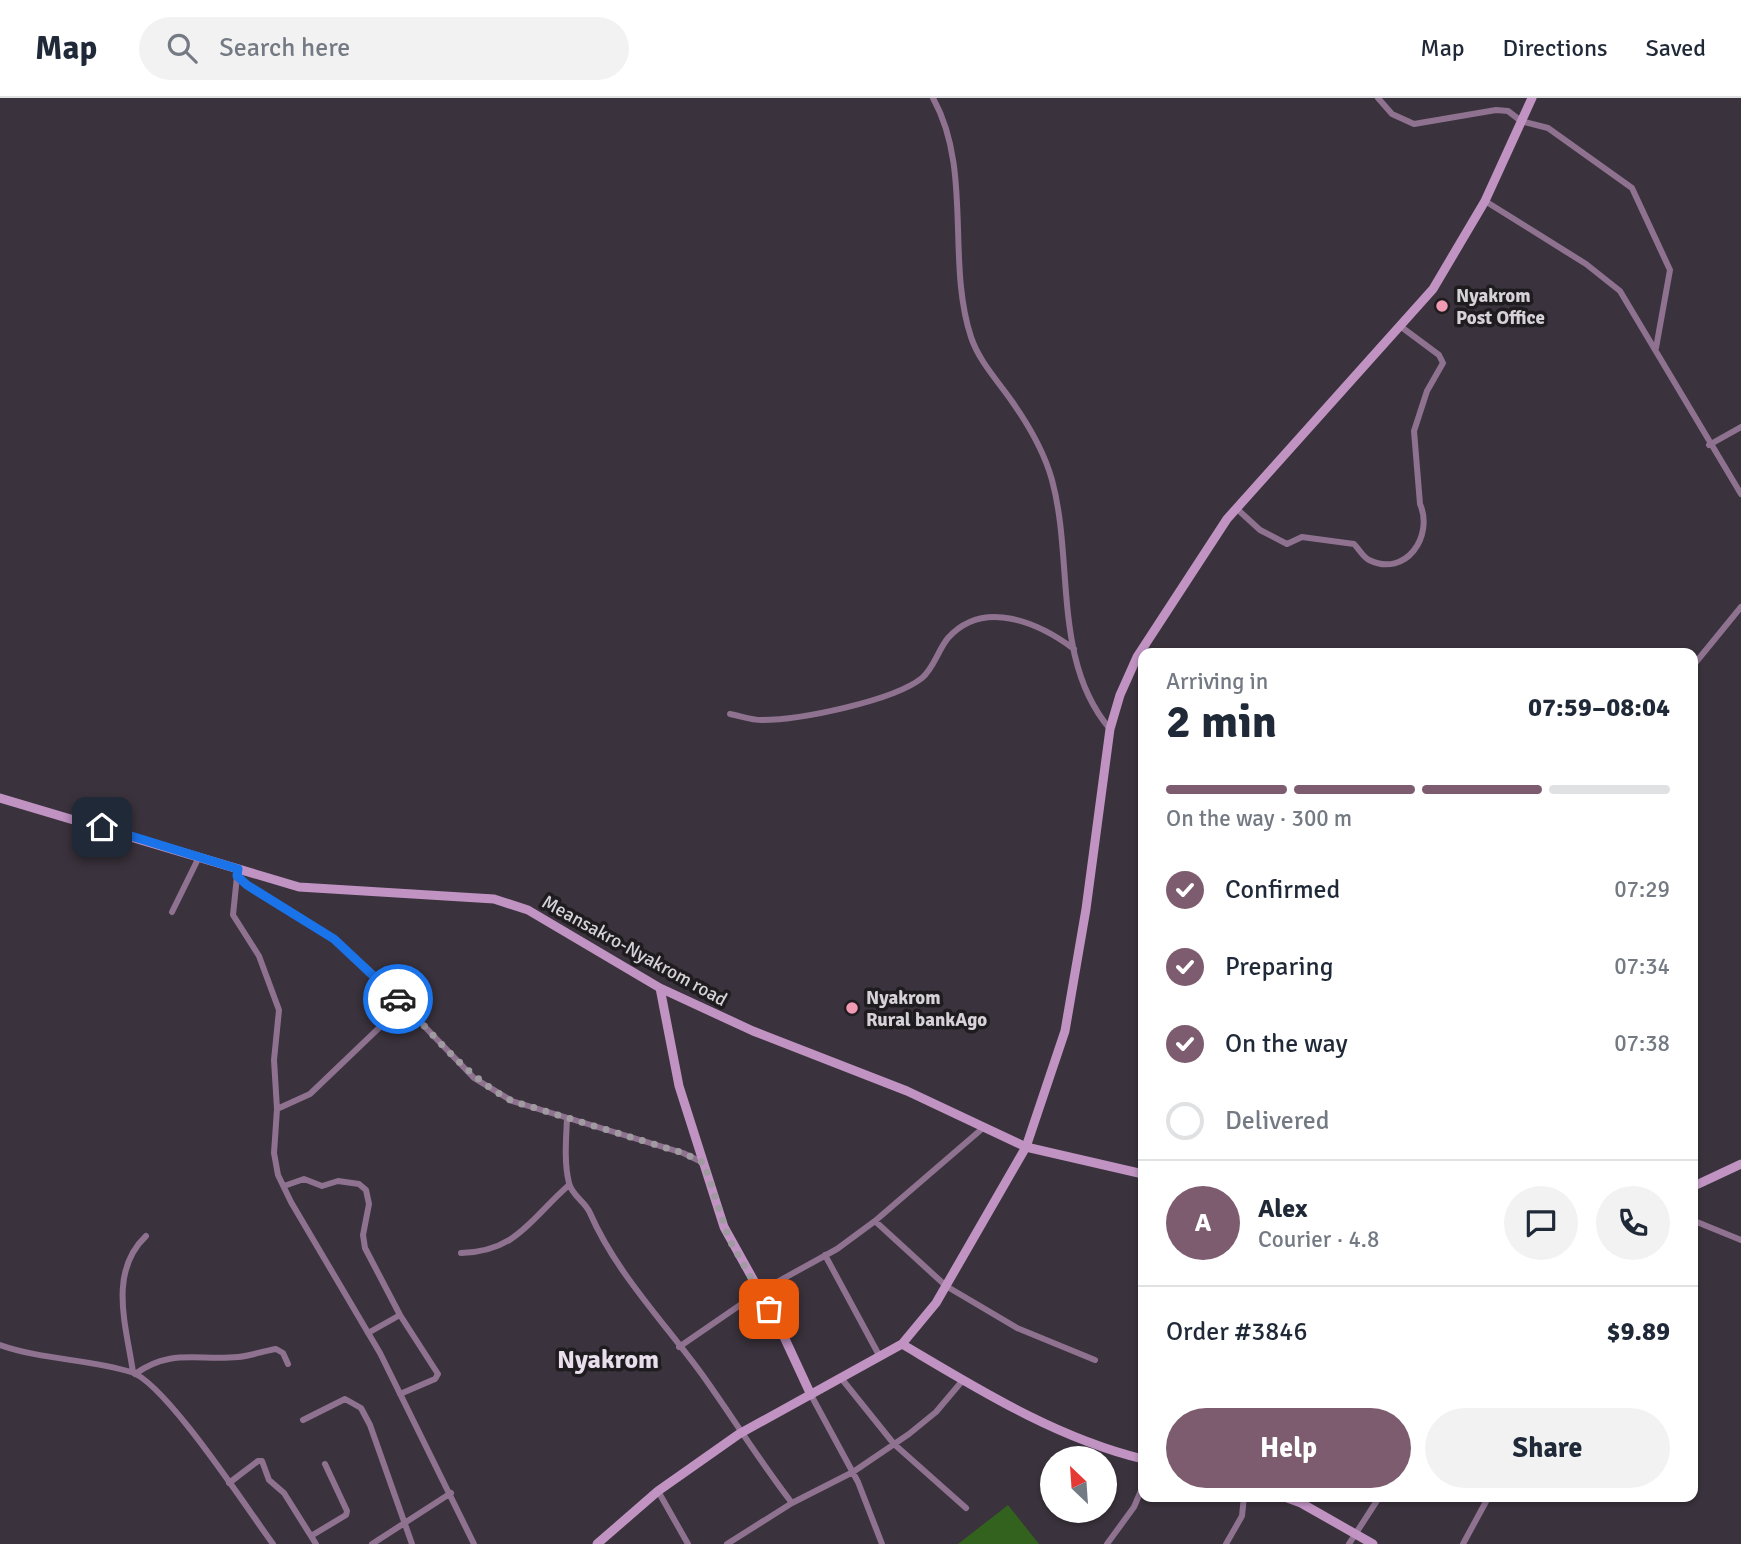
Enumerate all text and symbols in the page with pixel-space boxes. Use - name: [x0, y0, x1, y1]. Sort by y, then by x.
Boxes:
- search box: [139, 17, 629, 80]
- text: Map: [35, 28, 97, 69]
- icon: search: [163, 29, 201, 67]
- text: Search here: [219, 32, 350, 64]
- text: Map: [1420, 33, 1465, 63]
- text: Directions: [1503, 33, 1608, 63]
- text: Saved: [1646, 33, 1706, 63]
- place label: Nyakrom Post Office: [1456, 284, 1545, 330]
- marker: Nyakrom Post Office: [1434, 298, 1450, 314]
- text: Arriving in: [1166, 667, 1268, 696]
- text: 07:59–08:04: [1528, 692, 1670, 724]
- text: 2 min: [1166, 694, 1277, 750]
- pin: [72, 797, 132, 857]
- text: On the way · 300 m: [1166, 804, 1352, 833]
- icon: home: [83, 808, 121, 846]
- icon: check: [1166, 871, 1204, 909]
- text: Confirmed: [1225, 874, 1340, 906]
- text: 07:29: [1614, 875, 1670, 904]
- street label: Meansakro-Nyakrom road: [538, 890, 731, 1012]
- icon: check: [1166, 948, 1204, 986]
- text: Preparing: [1225, 951, 1333, 983]
- text: 07:34: [1614, 952, 1670, 981]
- courier: [363, 964, 433, 1034]
- icon: car: [379, 980, 417, 1018]
- place label: Nyakrom Rural bankAgo: [866, 986, 987, 1032]
- marker: Nyakrom Rural bankAgo: [844, 1000, 860, 1016]
- icon: check: [1166, 1025, 1204, 1063]
- text: On the way: [1225, 1028, 1348, 1060]
- text: 07:38: [1614, 1029, 1670, 1058]
- text: Delivered: [1225, 1105, 1330, 1137]
- button: chat: [1504, 1186, 1578, 1260]
- button: phone: [1596, 1186, 1670, 1260]
- text: Alex: [1258, 1193, 1308, 1225]
- text: A: [1195, 1207, 1211, 1239]
- text: Courier · 4.8: [1258, 1225, 1379, 1254]
- pin: [739, 1279, 799, 1339]
- icon: bag: [750, 1290, 788, 1328]
- text: Order #3846: [1166, 1316, 1307, 1348]
- text: $9.89: [1606, 1316, 1670, 1348]
- district label: Nyakrom: [557, 1344, 659, 1376]
- button: Help: [1166, 1408, 1411, 1488]
- button: Share: [1425, 1408, 1670, 1488]
- north arrow: [1040, 1446, 1116, 1522]
- map controls: [1040, 1446, 1117, 1523]

